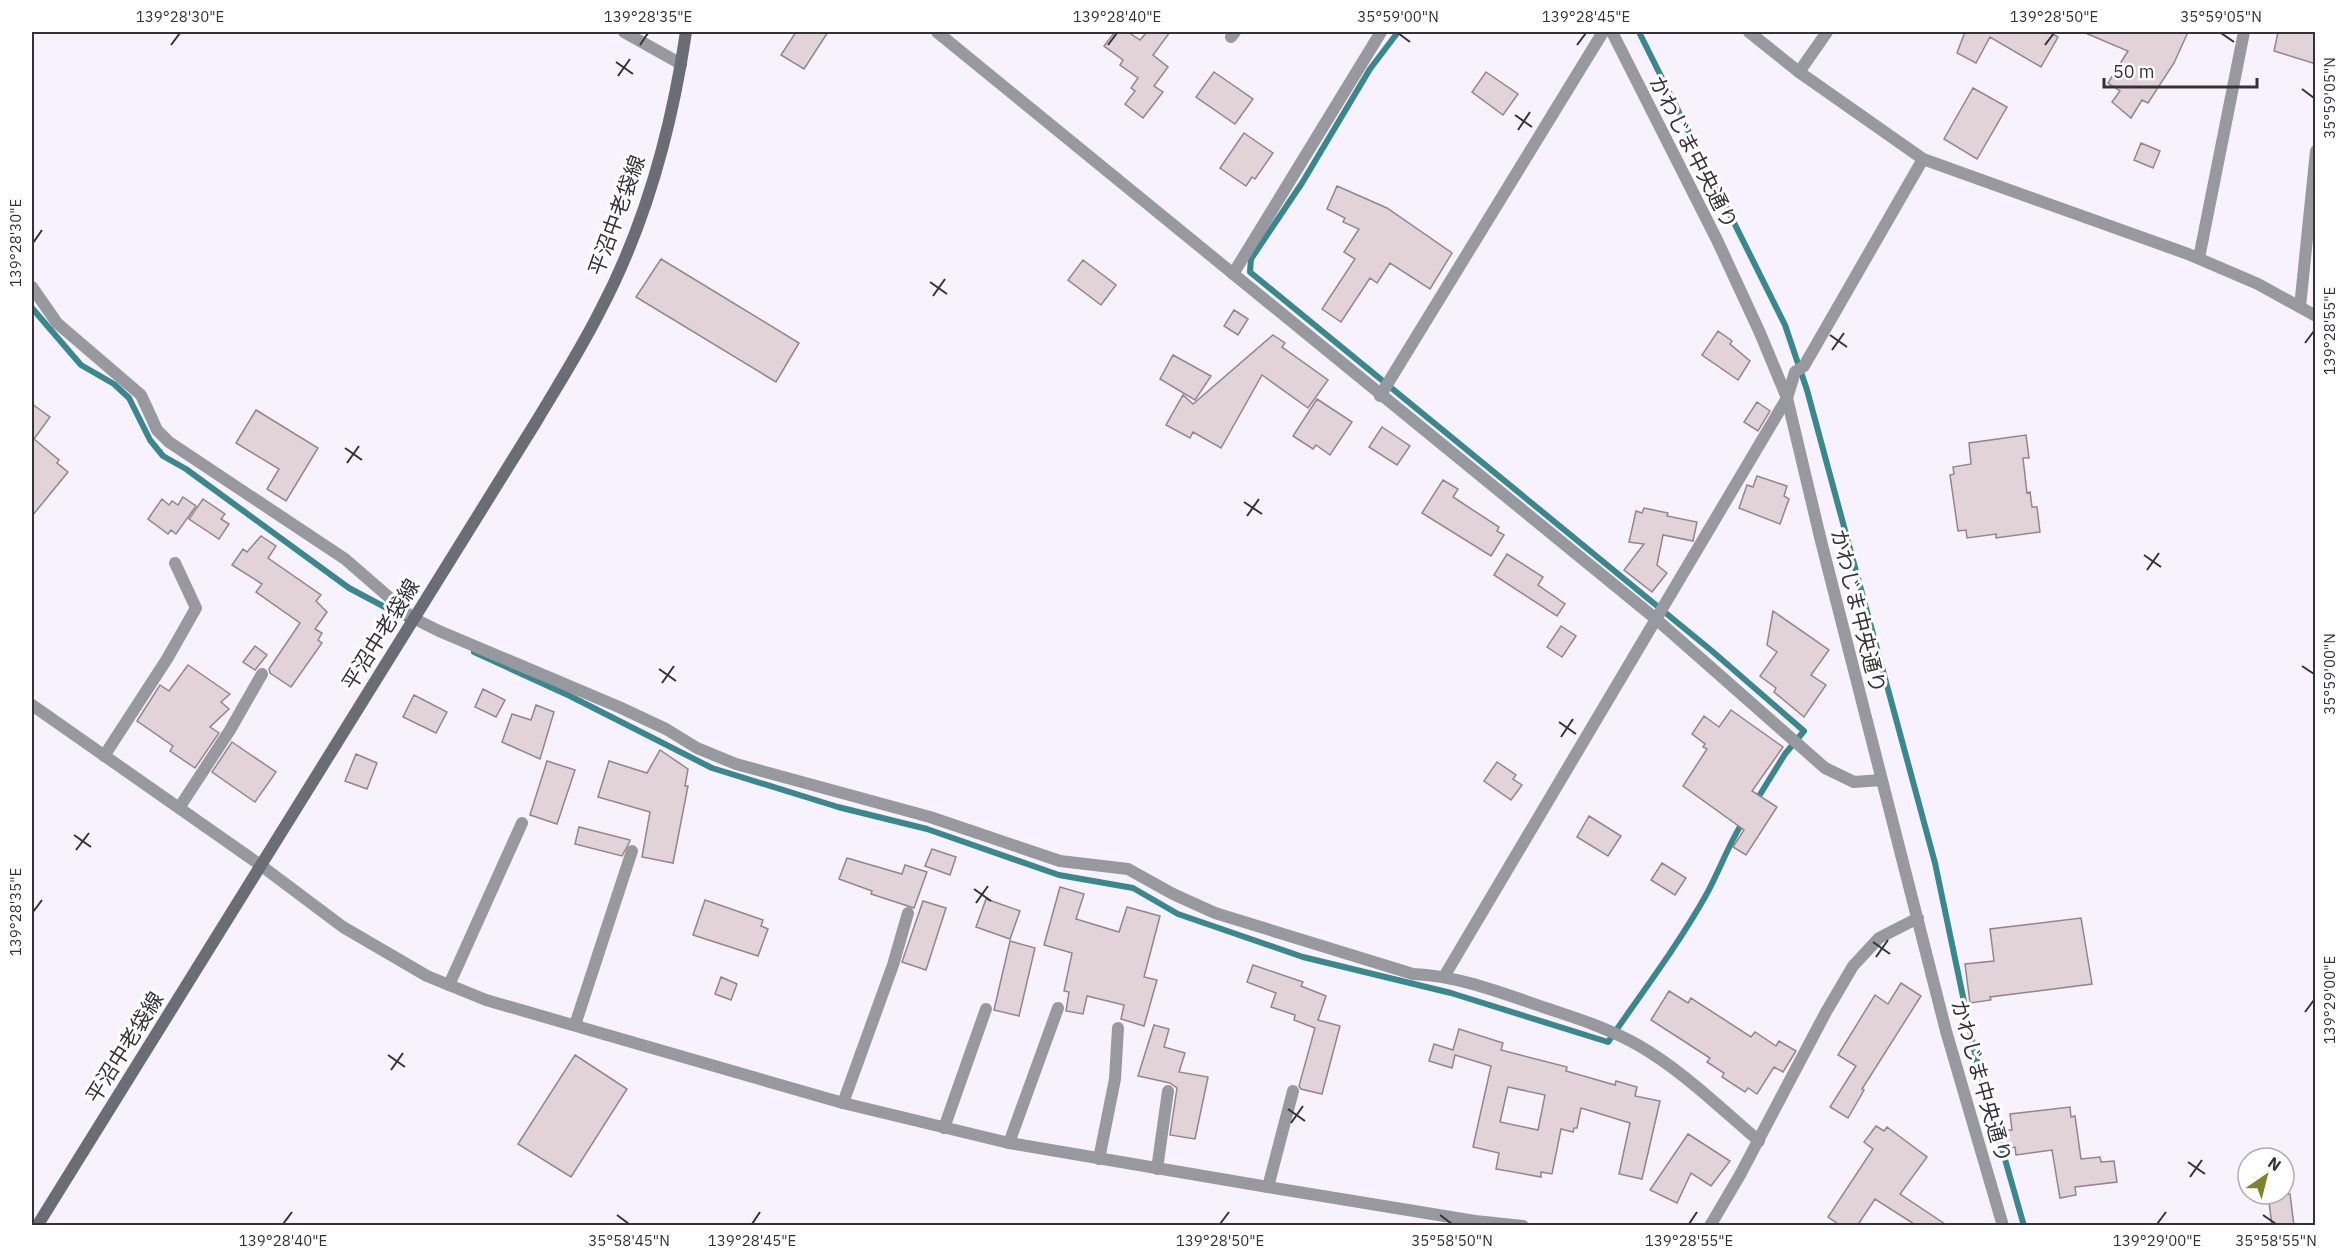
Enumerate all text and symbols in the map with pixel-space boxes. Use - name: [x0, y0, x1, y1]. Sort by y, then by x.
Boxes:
- text: 139°28'30"E: [136, 7, 224, 26]
- text: 139°28'35"E: [604, 7, 692, 26]
- text: 139°28'40"E: [1073, 7, 1161, 26]
- text: 35°59'00"N: [1357, 7, 1439, 26]
- text: 139°28'45"E: [1542, 7, 1630, 26]
- text: 139°28'50"E: [2010, 7, 2098, 26]
- text: 35°59'05"N: [2180, 7, 2262, 26]
- scale bar: [2104, 51, 2257, 89]
- text: 35°59'05"N: [2320, 57, 2339, 139]
- text: 50 m: [2113, 60, 2155, 83]
- street label: かわじま中央通り: [1643, 71, 1745, 233]
- street label: 平沼中老袋線: [581, 151, 651, 279]
- text: 139°28'30"E: [6, 199, 25, 287]
- text: 139°28'55"E: [2320, 287, 2339, 375]
- street label: かわじま中央通り: [1825, 526, 1893, 696]
- street label: 平沼中老袋線: [335, 573, 425, 695]
- text: 35°59'00"N: [2320, 633, 2339, 715]
- text: 139°28'35"E: [6, 868, 25, 956]
- text: 139°29'00"E: [2320, 956, 2339, 1044]
- street label: 平沼中老袋線: [79, 986, 169, 1108]
- street label: かわじま中央通り: [1945, 996, 2019, 1166]
- north arrow: [2236, 1146, 2296, 1206]
- text: N: [2264, 1152, 2285, 1175]
- text: 139°28'40"E: [239, 1231, 327, 1250]
- text: 35°58'45"N: [588, 1231, 670, 1250]
- text: 139°28'45"E: [708, 1231, 796, 1250]
- text: 139°28'50"E: [1176, 1231, 1264, 1250]
- text: 35°58'50"N: [1411, 1231, 1493, 1250]
- text: 139°28'55"E: [1645, 1231, 1733, 1250]
- text: 139°29'00"E: [2113, 1231, 2201, 1250]
- text: 35°58'55"N: [2235, 1231, 2317, 1250]

